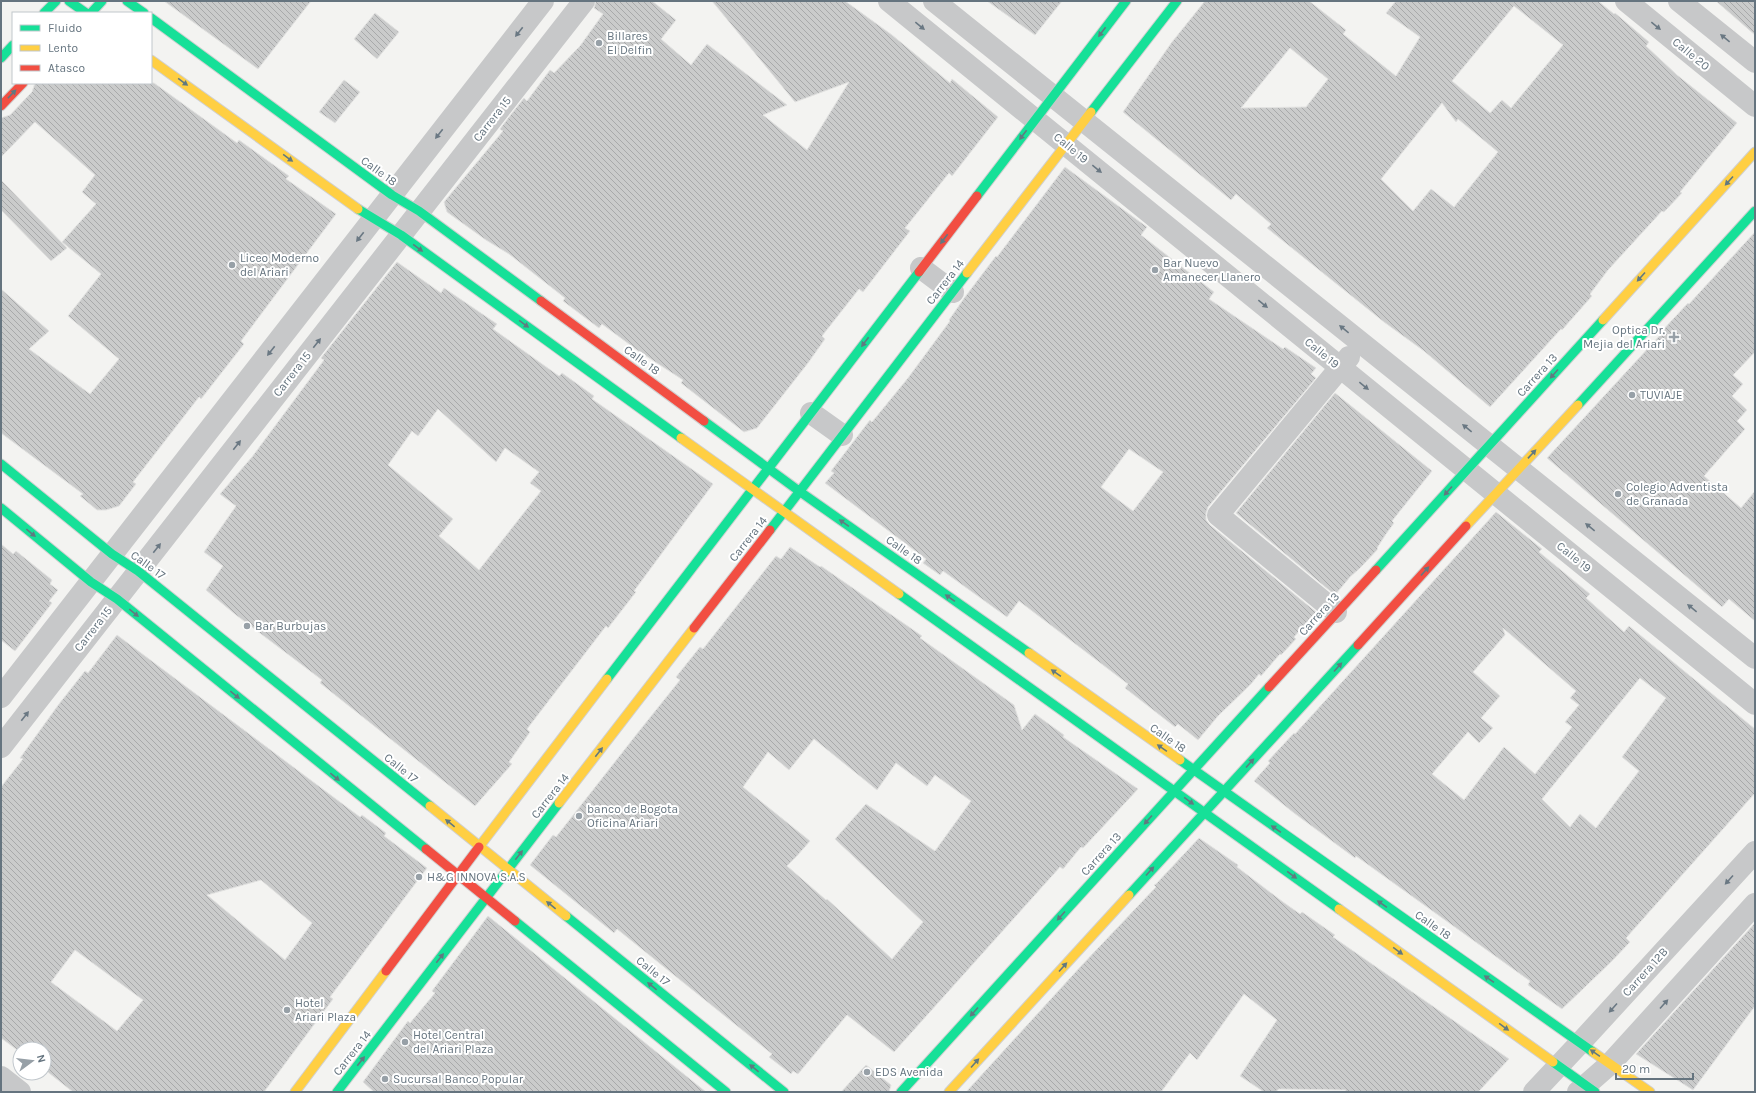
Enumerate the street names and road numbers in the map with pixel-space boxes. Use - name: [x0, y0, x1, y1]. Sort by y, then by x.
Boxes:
- street label: Calle 20: [1670, 35, 1712, 73]
- street label: Carrera 15: [470, 94, 514, 144]
- street label: Calle 19: [1051, 130, 1091, 166]
- street label: Calle 18: [358, 153, 400, 189]
- street label: Carrera 14: [923, 256, 967, 307]
- street label: Calle 19: [1302, 335, 1342, 371]
- street label: Calle 18: [621, 342, 663, 378]
- street label: Carrera 15: [270, 349, 314, 399]
- street label: Carrera 13: [1514, 350, 1560, 400]
- street label: Carrera 14: [726, 513, 770, 564]
- street label: Calle 18: [883, 532, 925, 568]
- street label: Calle 19: [1554, 539, 1594, 575]
- street label: Calle 17: [128, 548, 168, 582]
- street label: Carrera 13: [1296, 589, 1342, 639]
- street label: Carrera 15: [71, 604, 115, 654]
- street label: Calle 18: [1147, 720, 1189, 756]
- street label: Calle 17: [381, 750, 421, 786]
- street label: Carrera 14: [528, 770, 572, 821]
- street label: Carrera 13: [1078, 829, 1124, 879]
- street label: Calle 18: [1412, 907, 1454, 943]
- street label: Carrera 12B: [1619, 945, 1671, 999]
- street label: Calle 17: [633, 953, 673, 989]
- street label: Carrera 14: [330, 1027, 374, 1078]

